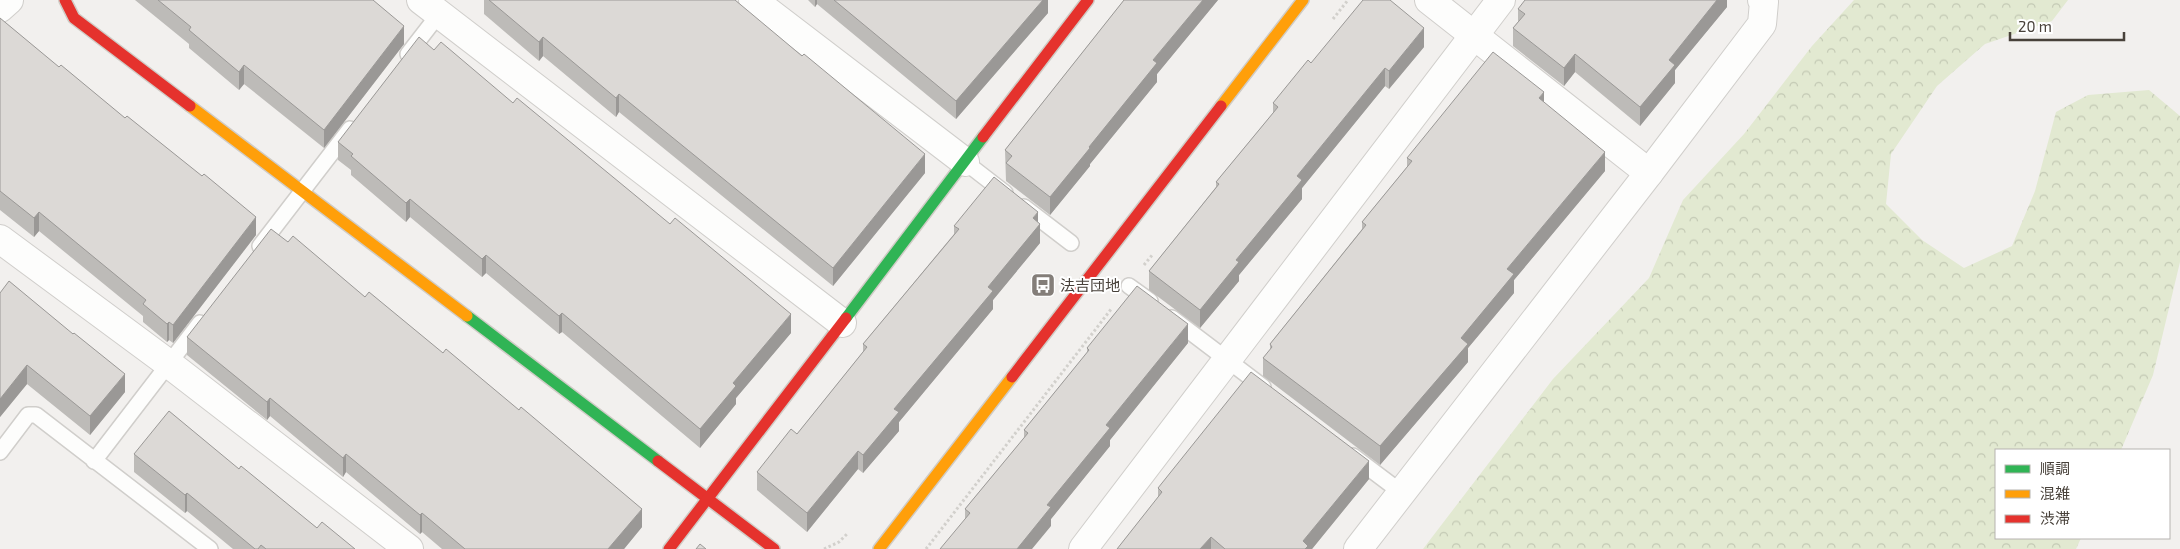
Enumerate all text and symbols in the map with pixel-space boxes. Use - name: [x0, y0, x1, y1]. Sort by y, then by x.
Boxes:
- scale bar: [2010, 10, 2124, 42]
- text: 20 m: [2018, 17, 2052, 35]
- bus stop icon: 法吉団地: [1030, 272, 1056, 298]
- place label: 法吉団地: [1060, 276, 1120, 294]
- legend: [1995, 449, 2170, 539]
- text: 順調: [2040, 459, 2070, 477]
- text: 混雑: [2040, 484, 2070, 502]
- text: 渋滞: [2040, 509, 2070, 527]

